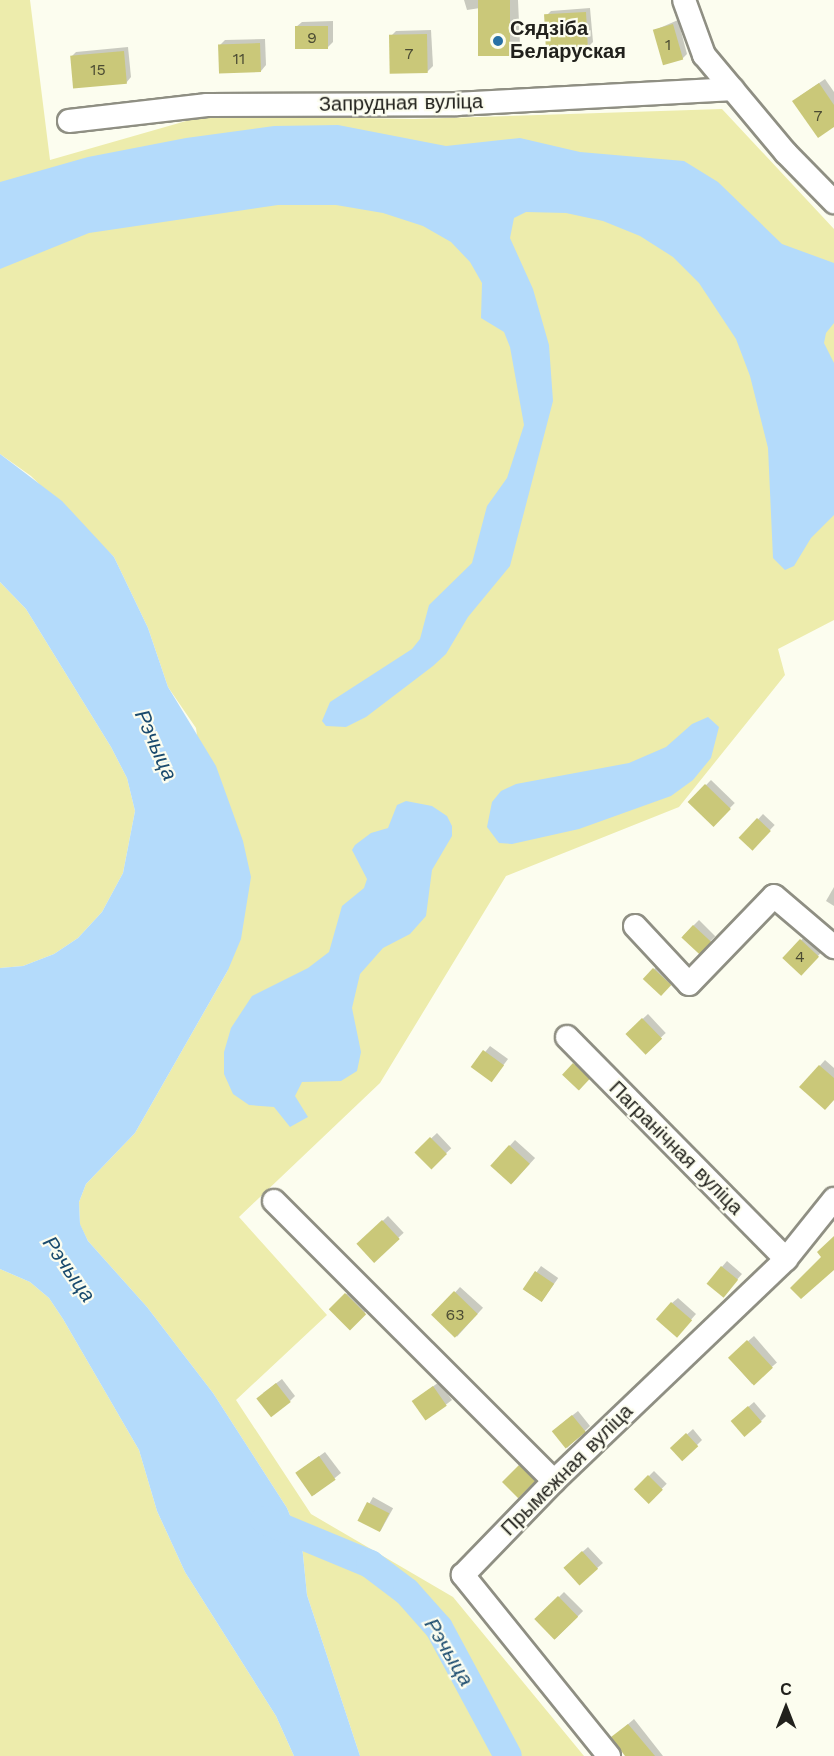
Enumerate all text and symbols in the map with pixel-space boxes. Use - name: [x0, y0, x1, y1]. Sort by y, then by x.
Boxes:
- place label: Сядзіба Беларуская: [510, 17, 626, 64]
- house number: 9: [307, 28, 317, 48]
- marker: Сядзіба Беларуская: [491, 34, 505, 48]
- house number: 1: [665, 35, 671, 55]
- house number: 7: [405, 44, 413, 64]
- house number: 11: [233, 49, 245, 69]
- house number: 15: [90, 60, 106, 80]
- street label: Запрудная вуліца: [319, 90, 483, 116]
- house number: 7: [814, 106, 822, 126]
- water label: Рэчыца: [129, 706, 183, 784]
- house number: 4: [795, 947, 805, 967]
- street label: Пагранічная вуліца: [604, 1076, 748, 1220]
- water label: Рэчыца: [37, 1231, 101, 1307]
- house number: 63: [445, 1305, 465, 1325]
- street label: Прымежная вуліца: [496, 1399, 638, 1541]
- water label: Рэчыца: [419, 1614, 479, 1690]
- north arrow: [756, 1678, 816, 1738]
- text: С: [780, 1680, 792, 1699]

